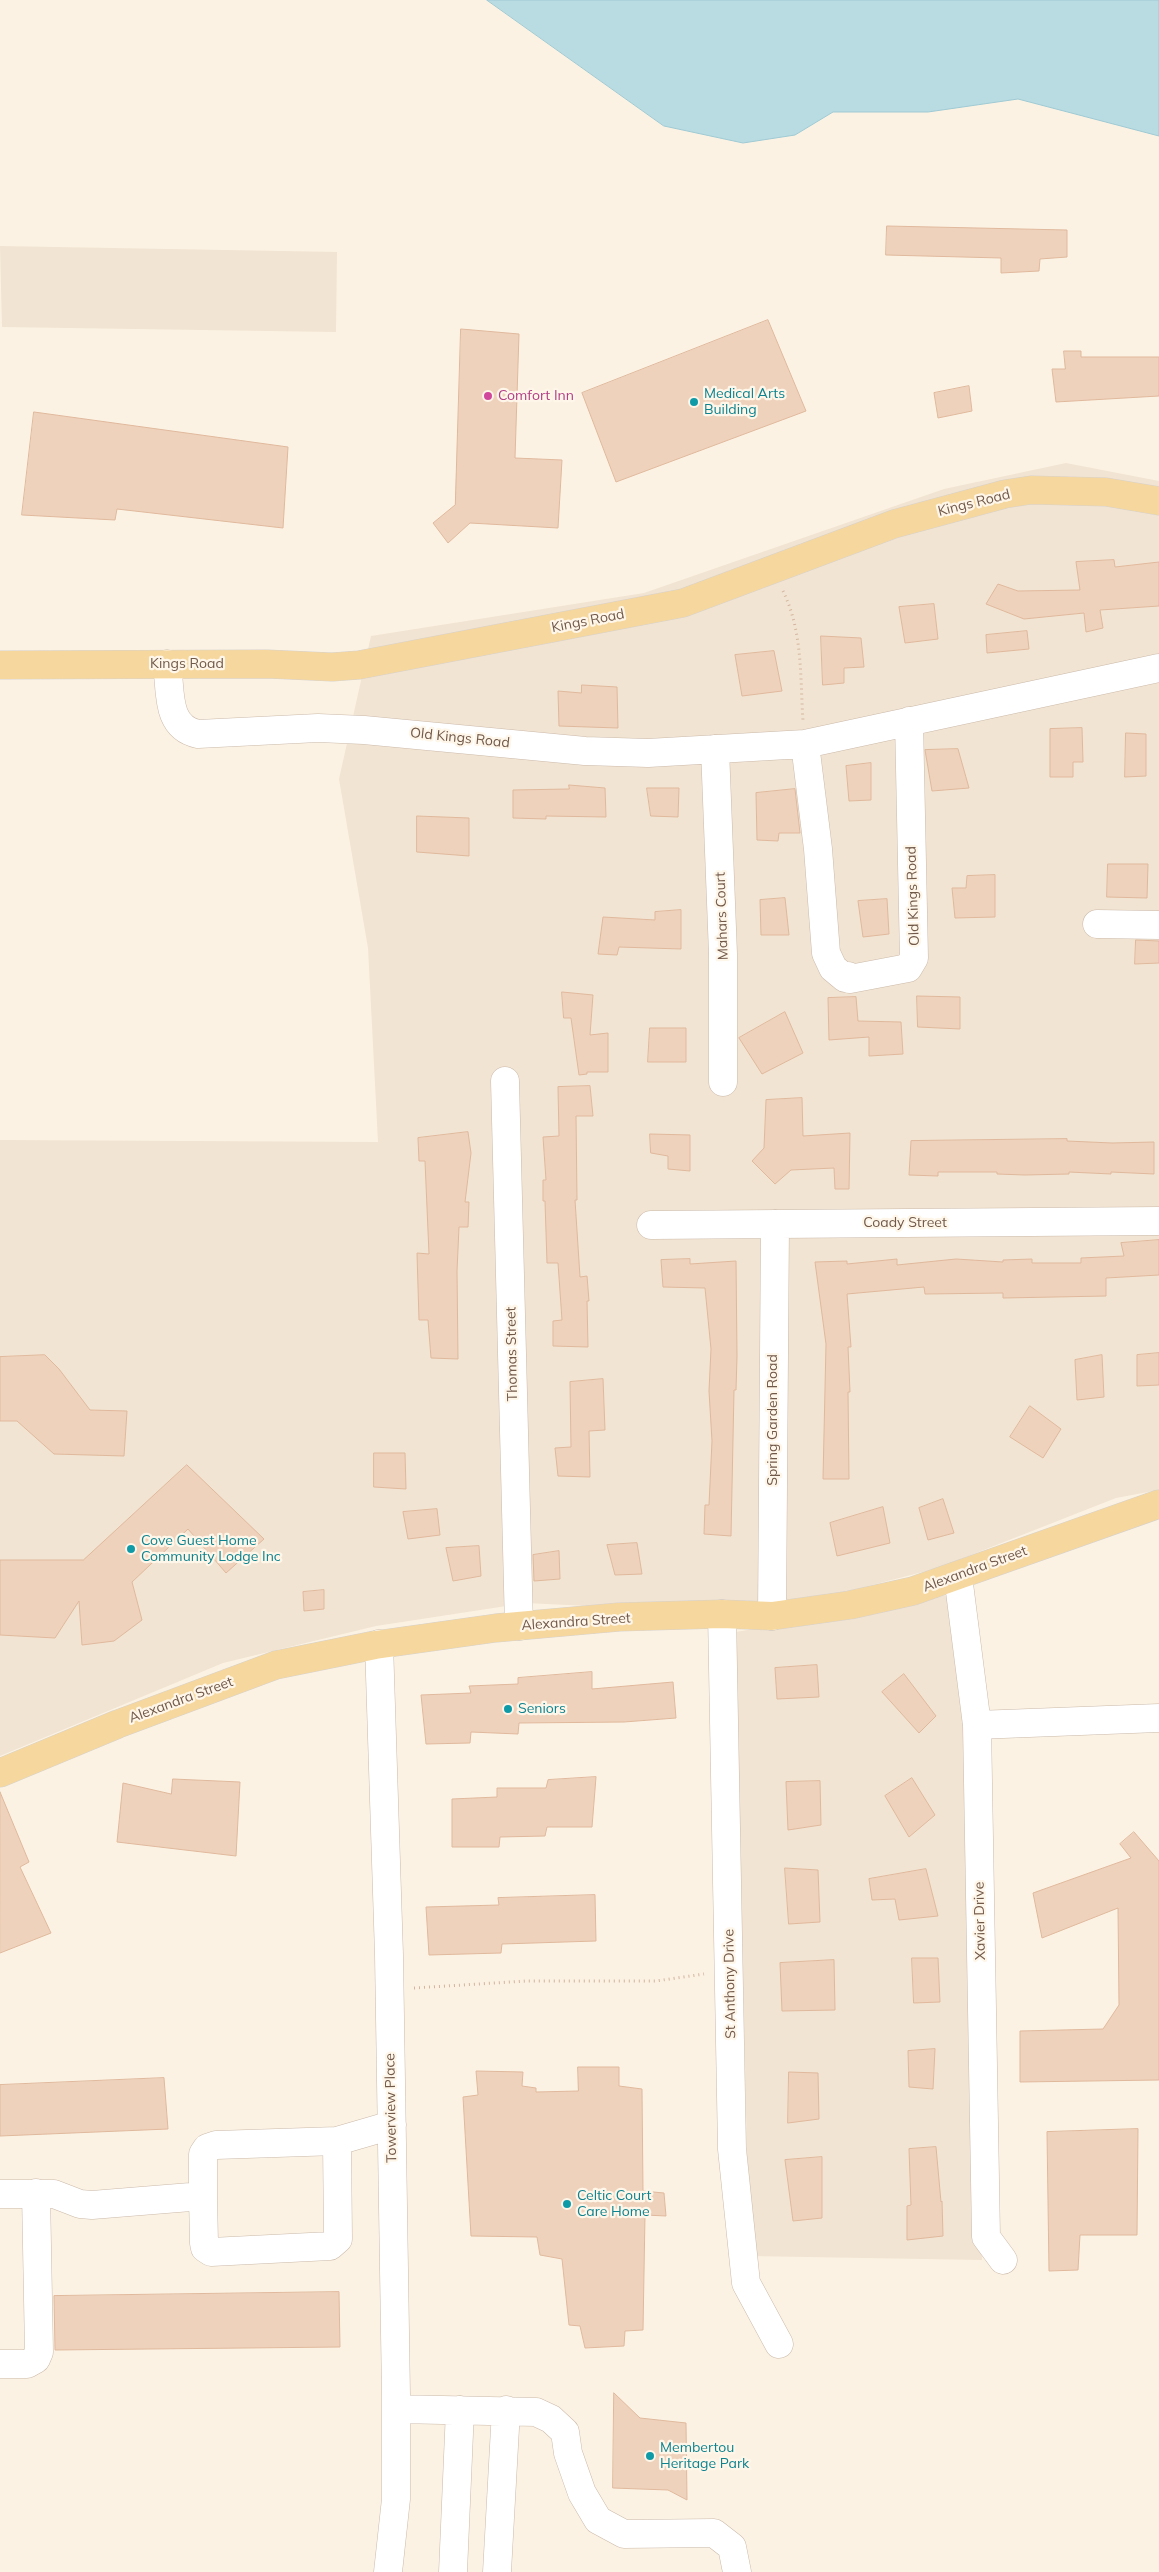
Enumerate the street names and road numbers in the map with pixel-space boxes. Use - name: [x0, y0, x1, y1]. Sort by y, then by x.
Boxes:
- street label: Kings Road: [936, 486, 1012, 520]
- street label: Kings Road: [550, 606, 626, 636]
- street label: Kings Road: [150, 656, 224, 672]
- street label: Old Kings Road: [409, 724, 511, 752]
- street label: Old Kings Road: [903, 846, 923, 946]
- street label: Mahars Court: [712, 872, 732, 960]
- street label: Coady Street: [863, 1215, 947, 1231]
- street label: Thomas Street: [503, 1307, 521, 1401]
- street label: Spring Garden Road: [765, 1354, 781, 1486]
- street label: Alexandra Street: [921, 1542, 1029, 1596]
- street label: Alexandra Street: [521, 1610, 631, 1634]
- street label: Alexandra Street: [127, 1673, 235, 1727]
- street label: Xavier Drive: [971, 1882, 989, 1960]
- street label: St Anthony Drive: [721, 1929, 739, 2039]
- street label: Towerview Place: [382, 2053, 400, 2163]

